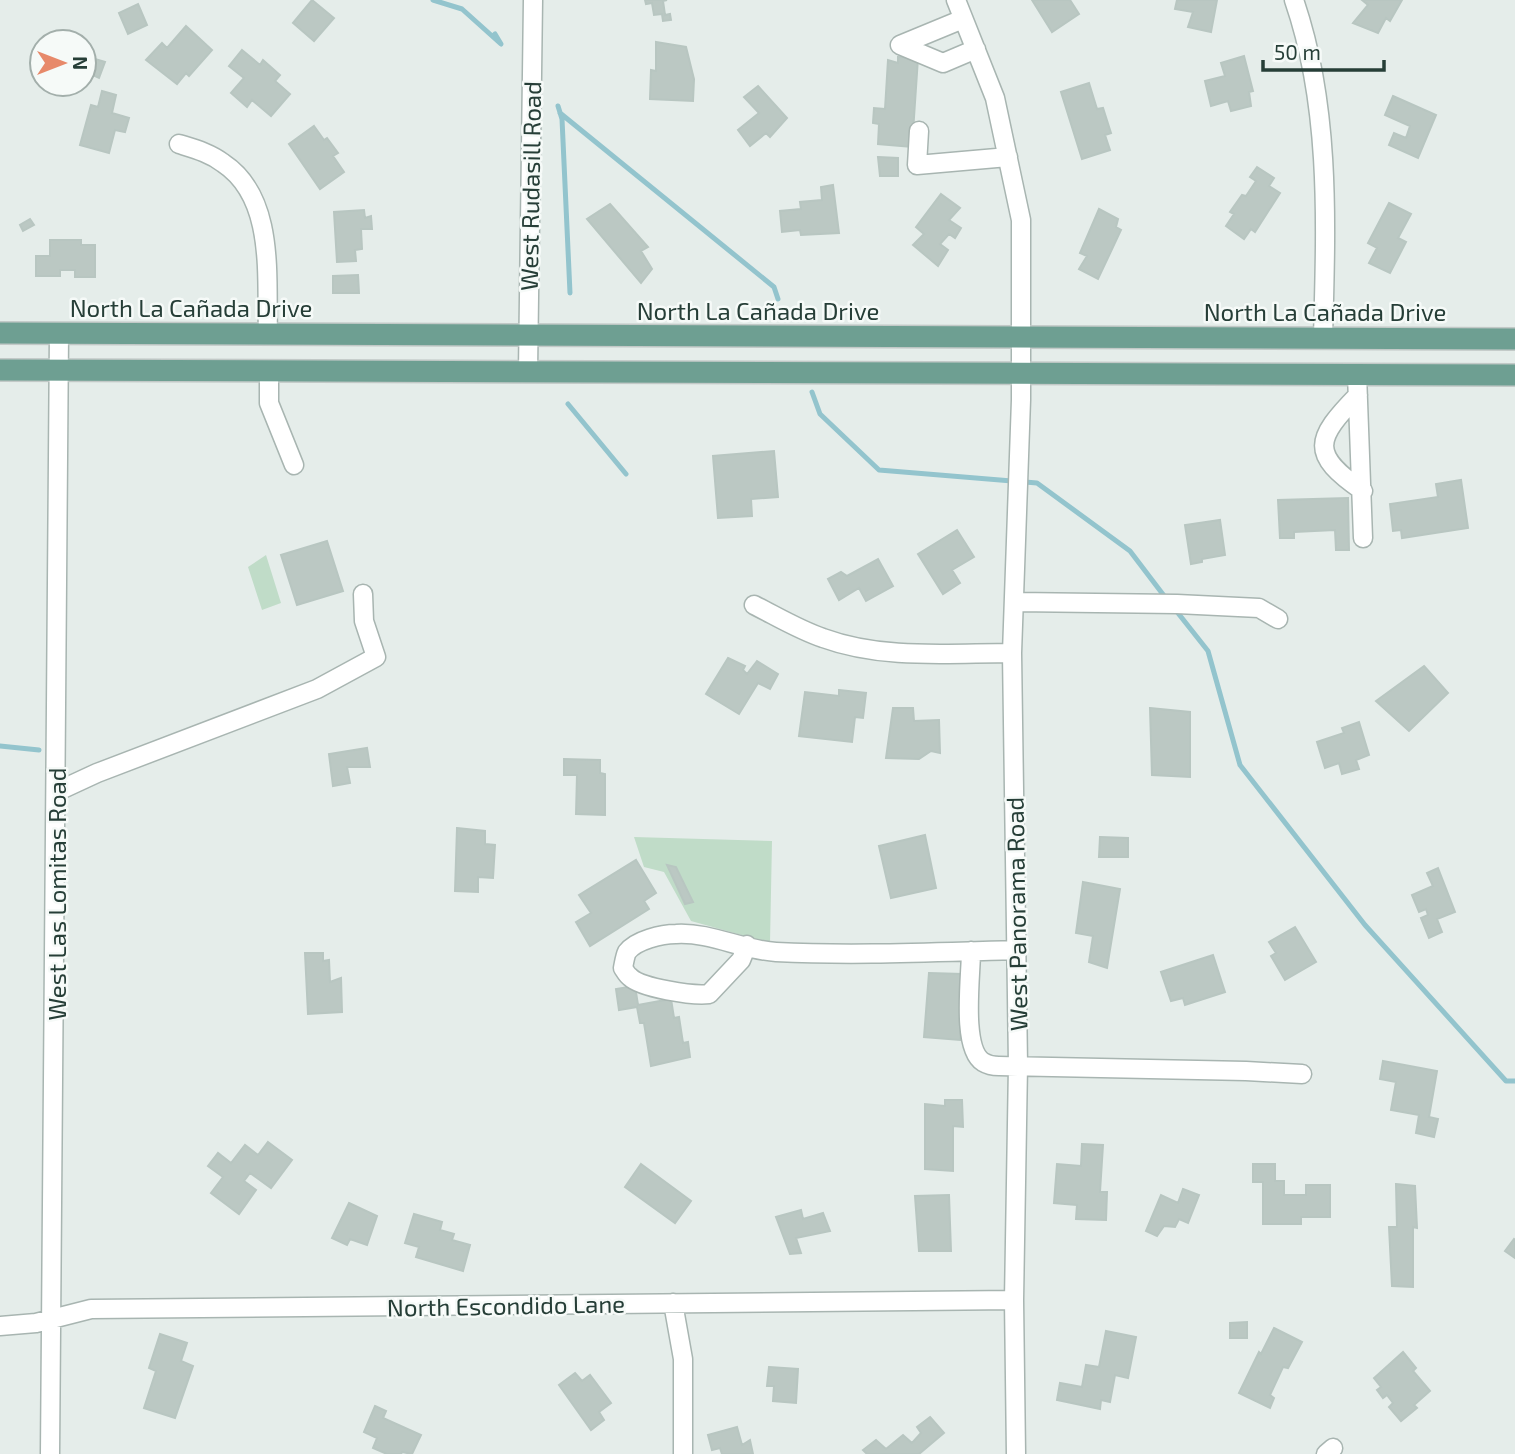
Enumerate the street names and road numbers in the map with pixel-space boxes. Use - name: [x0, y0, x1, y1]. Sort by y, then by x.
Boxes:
- street label: West Rudasill Road: [514, 81, 546, 291]
- street label: North La Cañada Drive: [70, 293, 312, 322]
- street label: North La Cañada Drive: [637, 296, 879, 325]
- street label: North La Cañada Drive: [1204, 297, 1446, 326]
- street label: West Las Lomitas Road: [42, 768, 71, 1020]
- street label: West Panorama Road: [999, 797, 1033, 1031]
- street label: North Escondido Lane: [387, 1288, 625, 1322]

